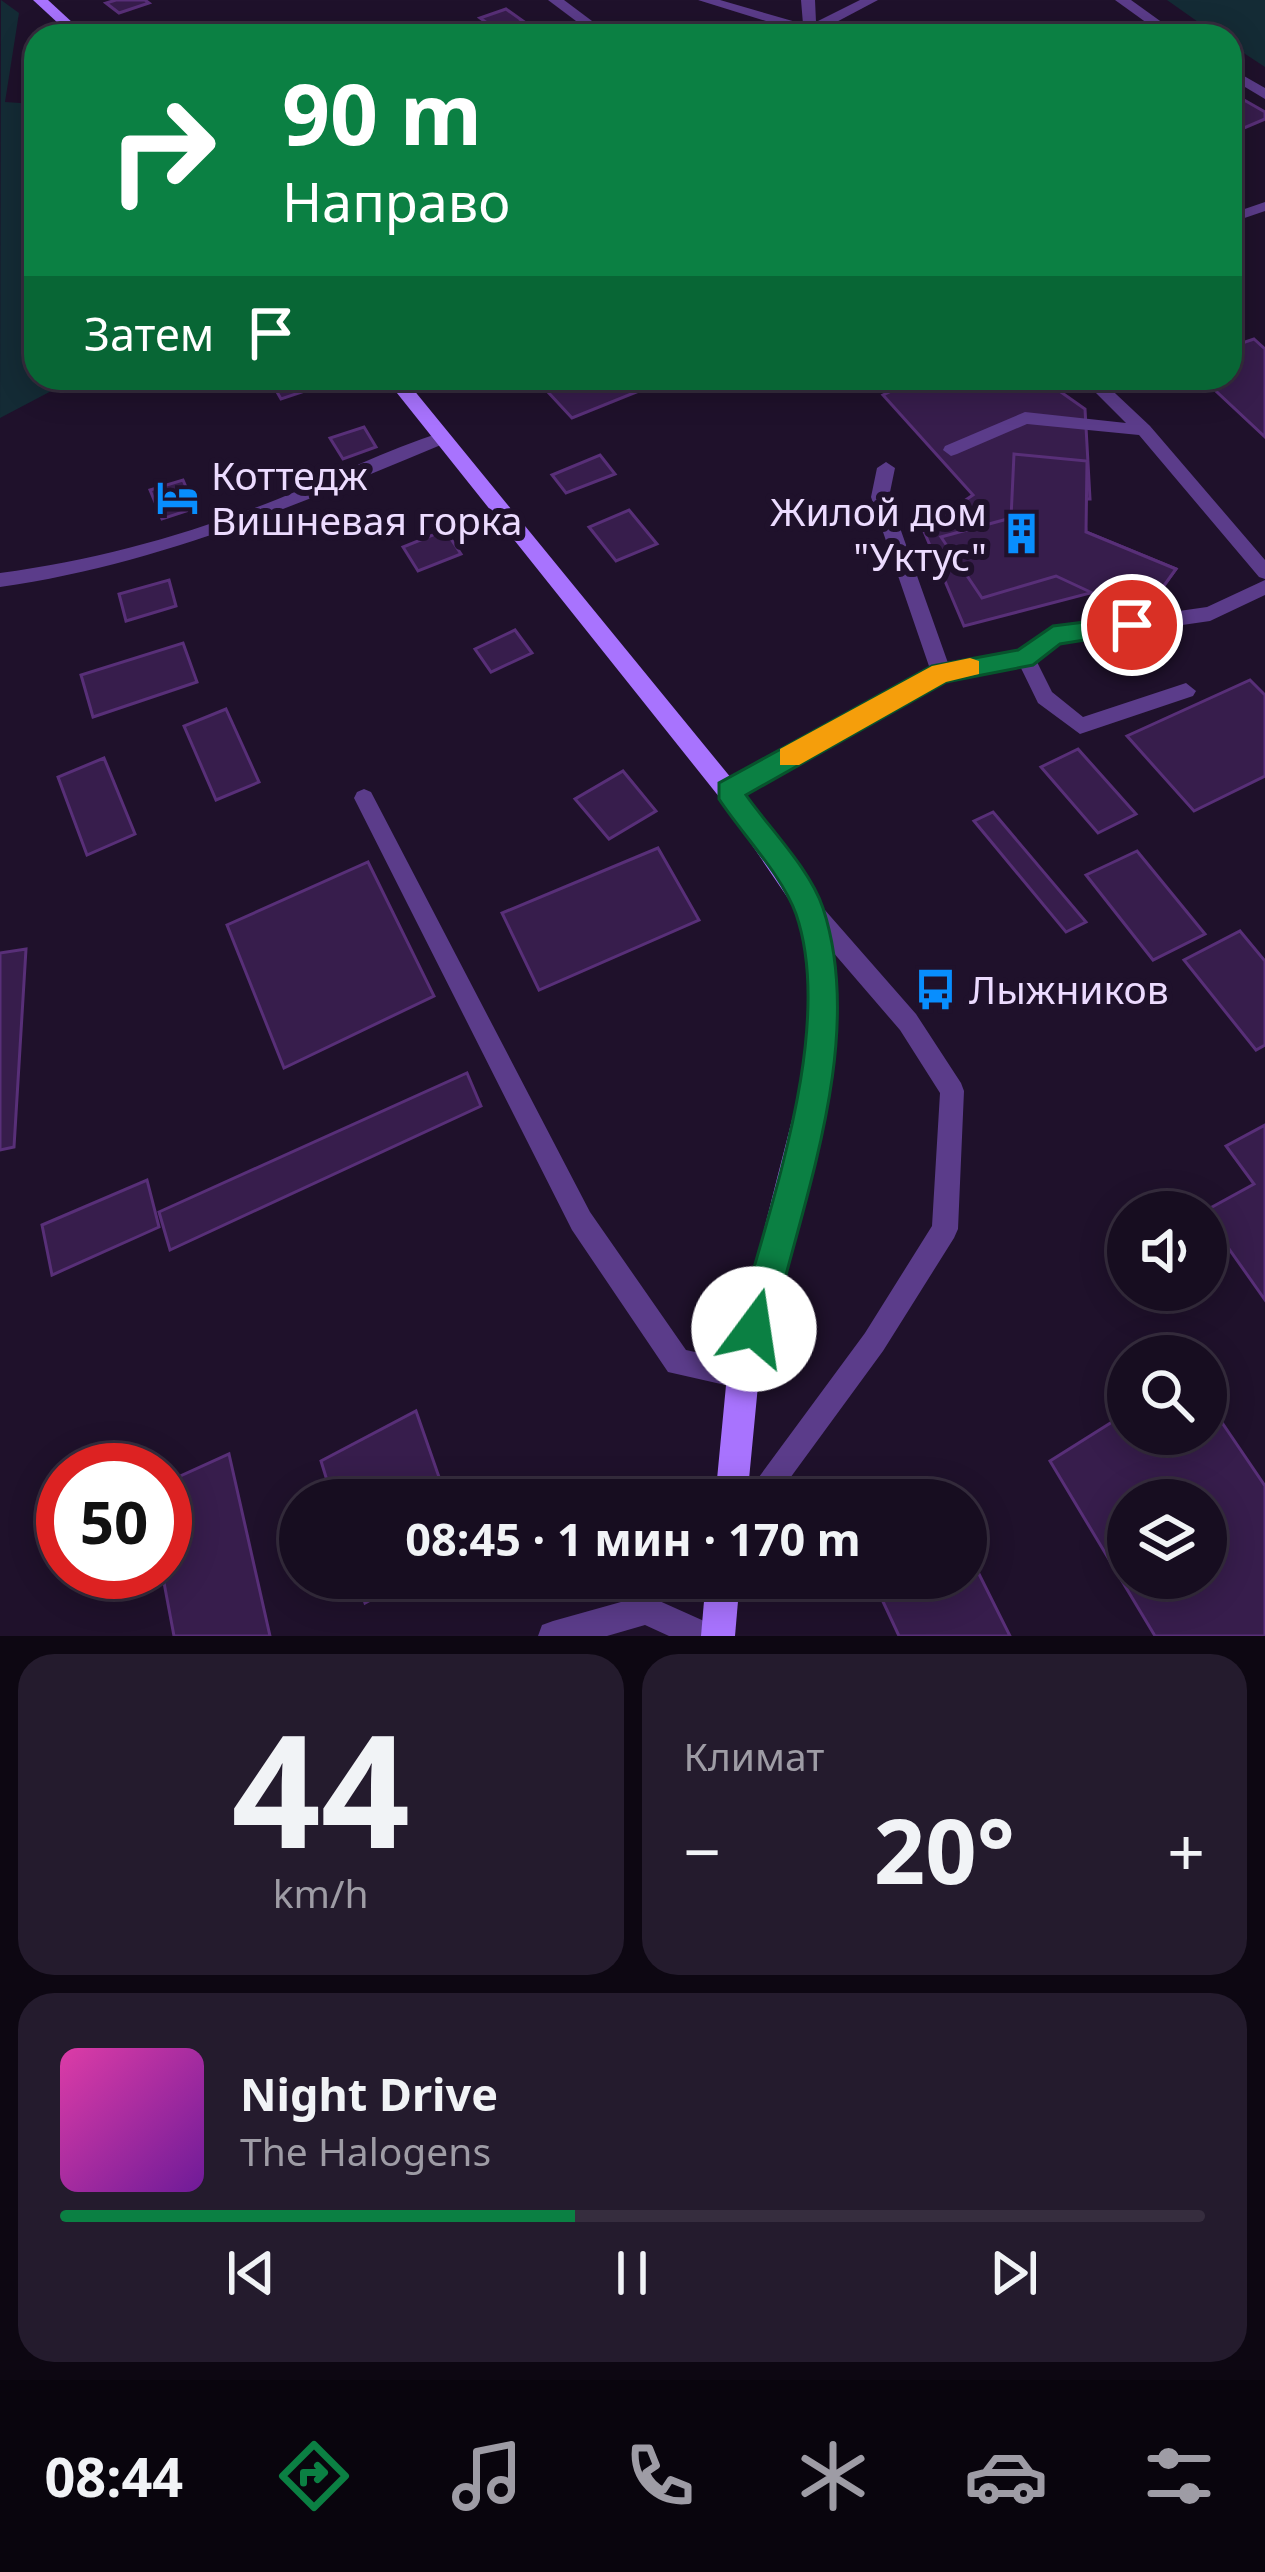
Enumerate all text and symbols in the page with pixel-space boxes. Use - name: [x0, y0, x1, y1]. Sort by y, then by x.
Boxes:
- text: 90 m: [282, 55, 482, 170]
- icon: right: [84, 72, 240, 228]
- text: Направо: [282, 164, 510, 238]
- icon: arrive: [238, 300, 304, 366]
- text: Затем: [84, 303, 214, 364]
- place label: Коттедж Вишневая горка: [211, 448, 522, 546]
- hotel icon: Коттедж Вишневая горка: [154, 475, 200, 521]
- place label: Жилой дом "Уктус": [770, 484, 987, 582]
- building icon: Жилой дом "Уктус": [998, 511, 1044, 557]
- pin: [1081, 574, 1183, 676]
- icon: arrive: [1099, 592, 1165, 658]
- place label: Лыжников: [969, 962, 1169, 1015]
- bus stop icon: Лыжников: [912, 967, 958, 1013]
- map controls: [1107, 1191, 1227, 1599]
- button: sound: [1107, 1191, 1227, 1311]
- position arrow: [691, 1266, 817, 1392]
- button: search: [1107, 1335, 1227, 1455]
- speed limit sign: 50: [36, 1443, 192, 1599]
- button: layers: [1107, 1479, 1227, 1599]
- text: 08:45 · 1 мин · 170 m: [405, 1508, 861, 1569]
- text: 44: [232, 1681, 410, 1894]
- text: Климат: [684, 1729, 824, 1782]
- text: 20°: [874, 1788, 1015, 1910]
- text: −: [684, 1805, 721, 1895]
- text: +: [1167, 1805, 1205, 1895]
- text: km/h: [273, 1866, 369, 1919]
- text: Night Drive: [240, 2063, 498, 2124]
- text: The Halogens: [240, 2124, 491, 2177]
- icon: previous: [218, 2240, 284, 2306]
- icon: pause: [599, 2240, 665, 2306]
- icon: next: [981, 2240, 1047, 2306]
- icon: directions: [272, 2434, 356, 2518]
- icon: music: [445, 2434, 529, 2518]
- icon: phone: [618, 2434, 702, 2518]
- icon: climate: [791, 2434, 875, 2518]
- icon: car: [964, 2434, 1048, 2518]
- icon: filters: [1137, 2434, 1221, 2518]
- text: 08:44: [44, 2439, 183, 2513]

